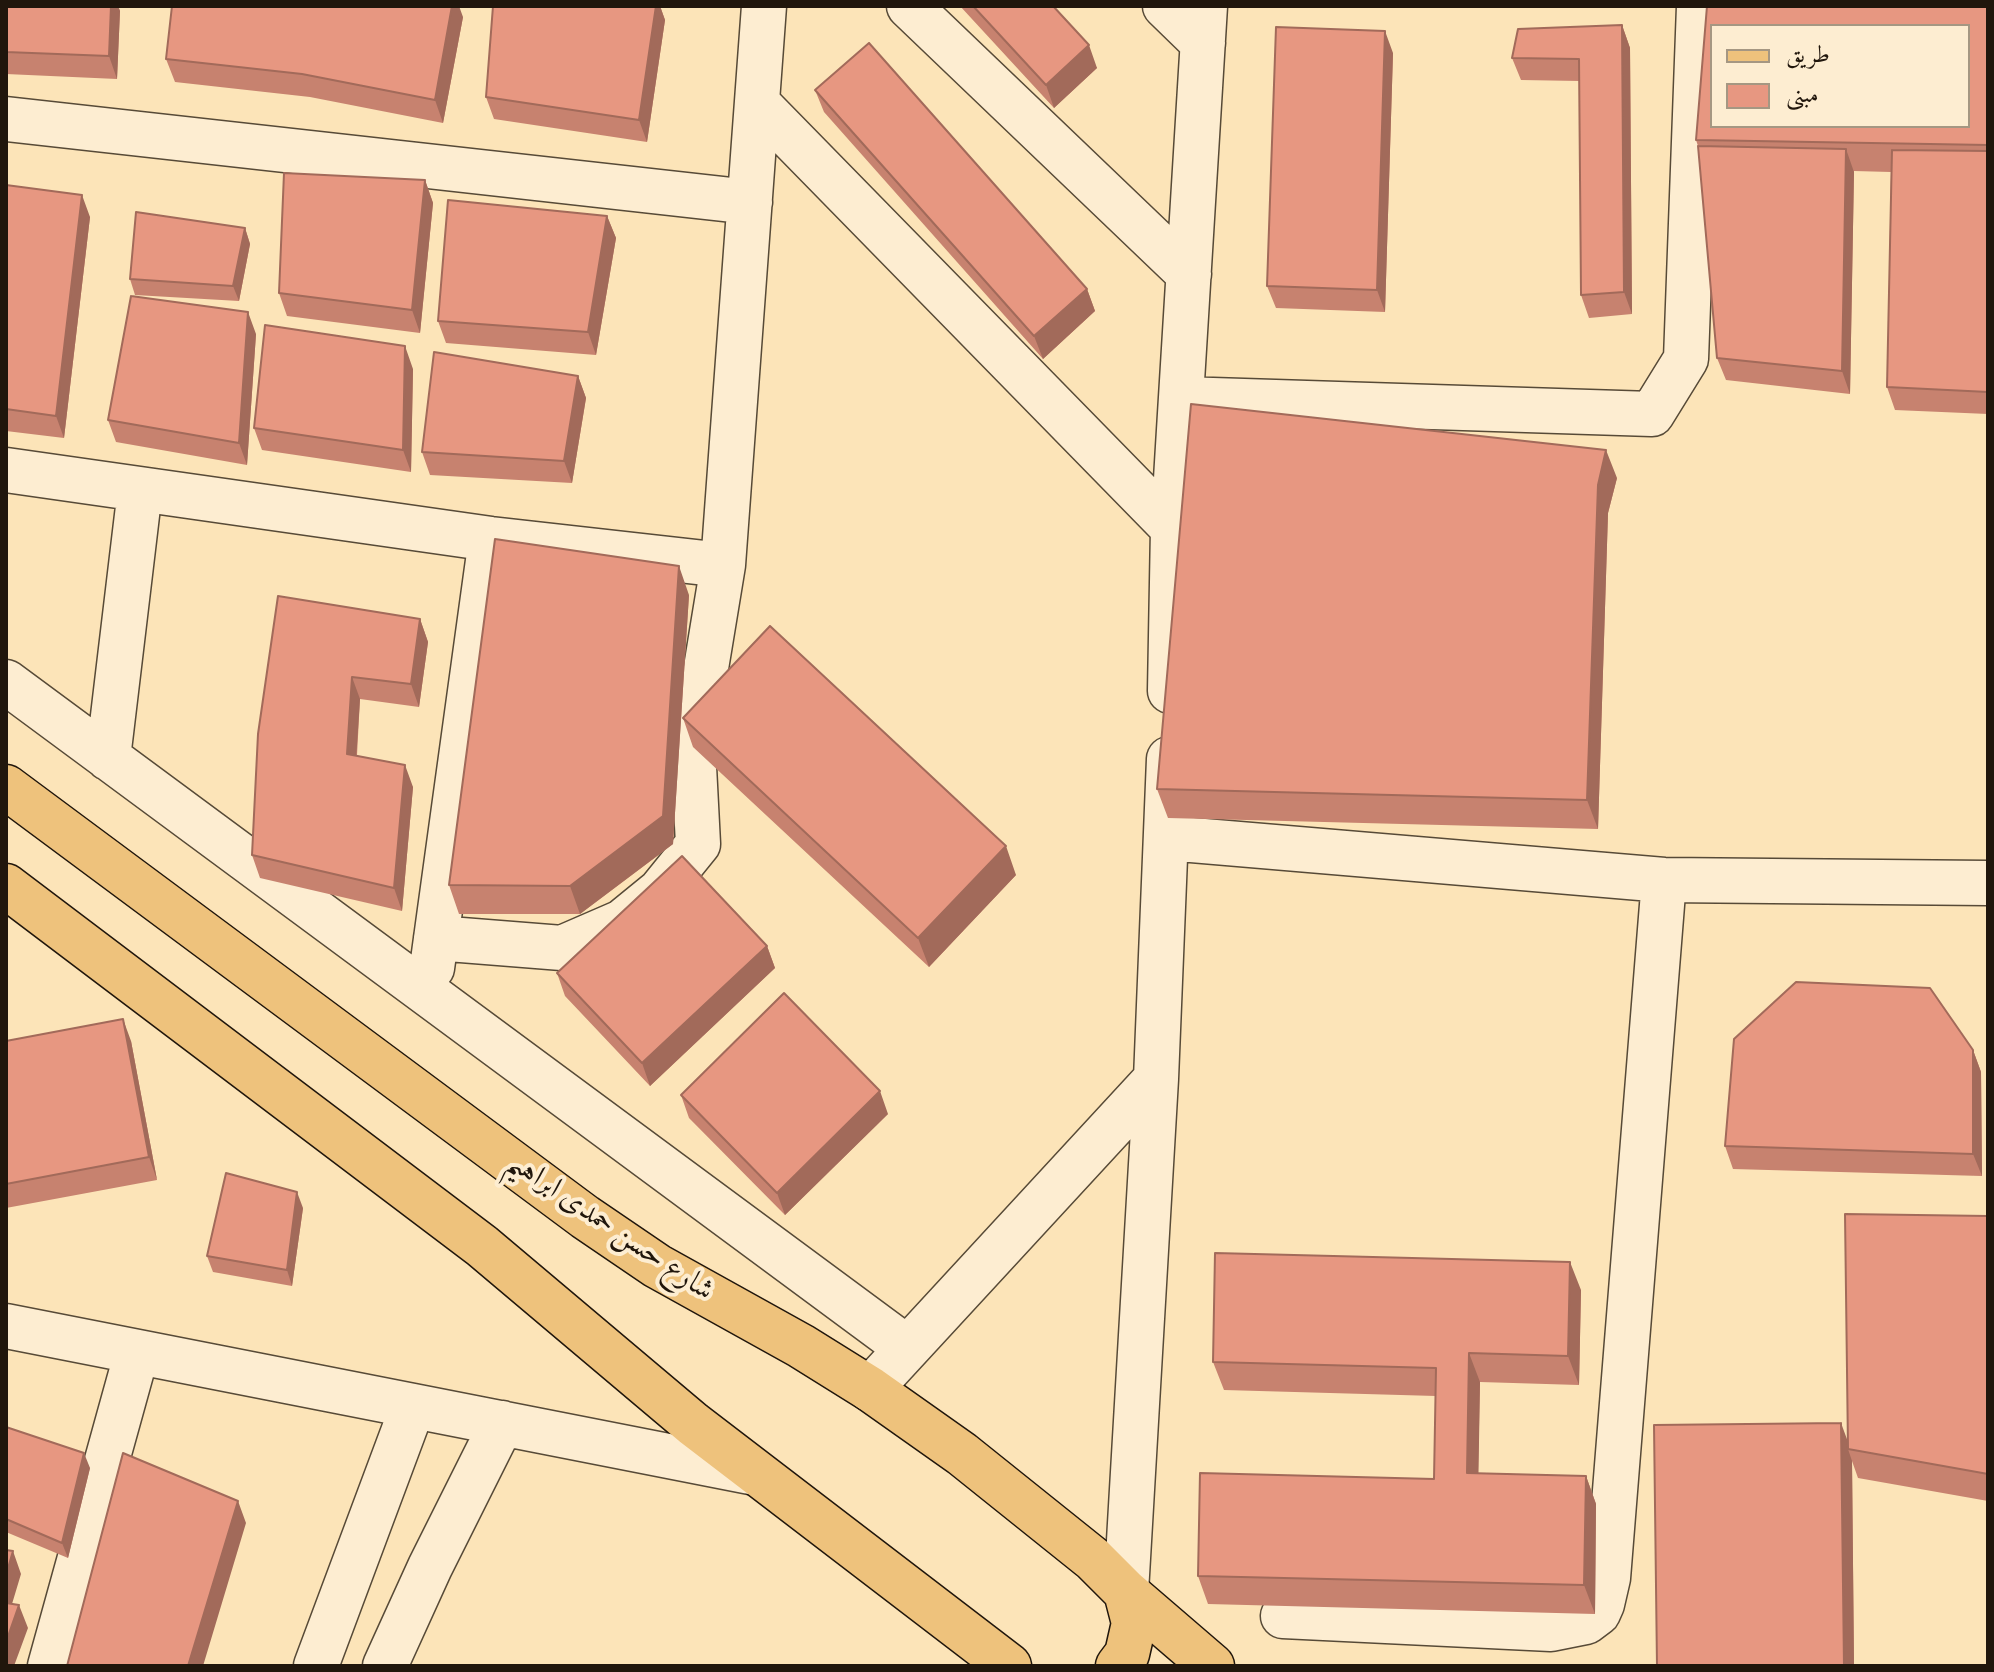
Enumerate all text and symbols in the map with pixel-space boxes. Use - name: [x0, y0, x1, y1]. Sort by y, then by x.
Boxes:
- legend: [1710, 24, 1970, 128]
- text: طريق: [1786, 38, 1830, 70]
- text: مبنى: [1786, 78, 1819, 110]
- street label: شارع حسن حمدى ابراهيم: [500, 1145, 720, 1309]

